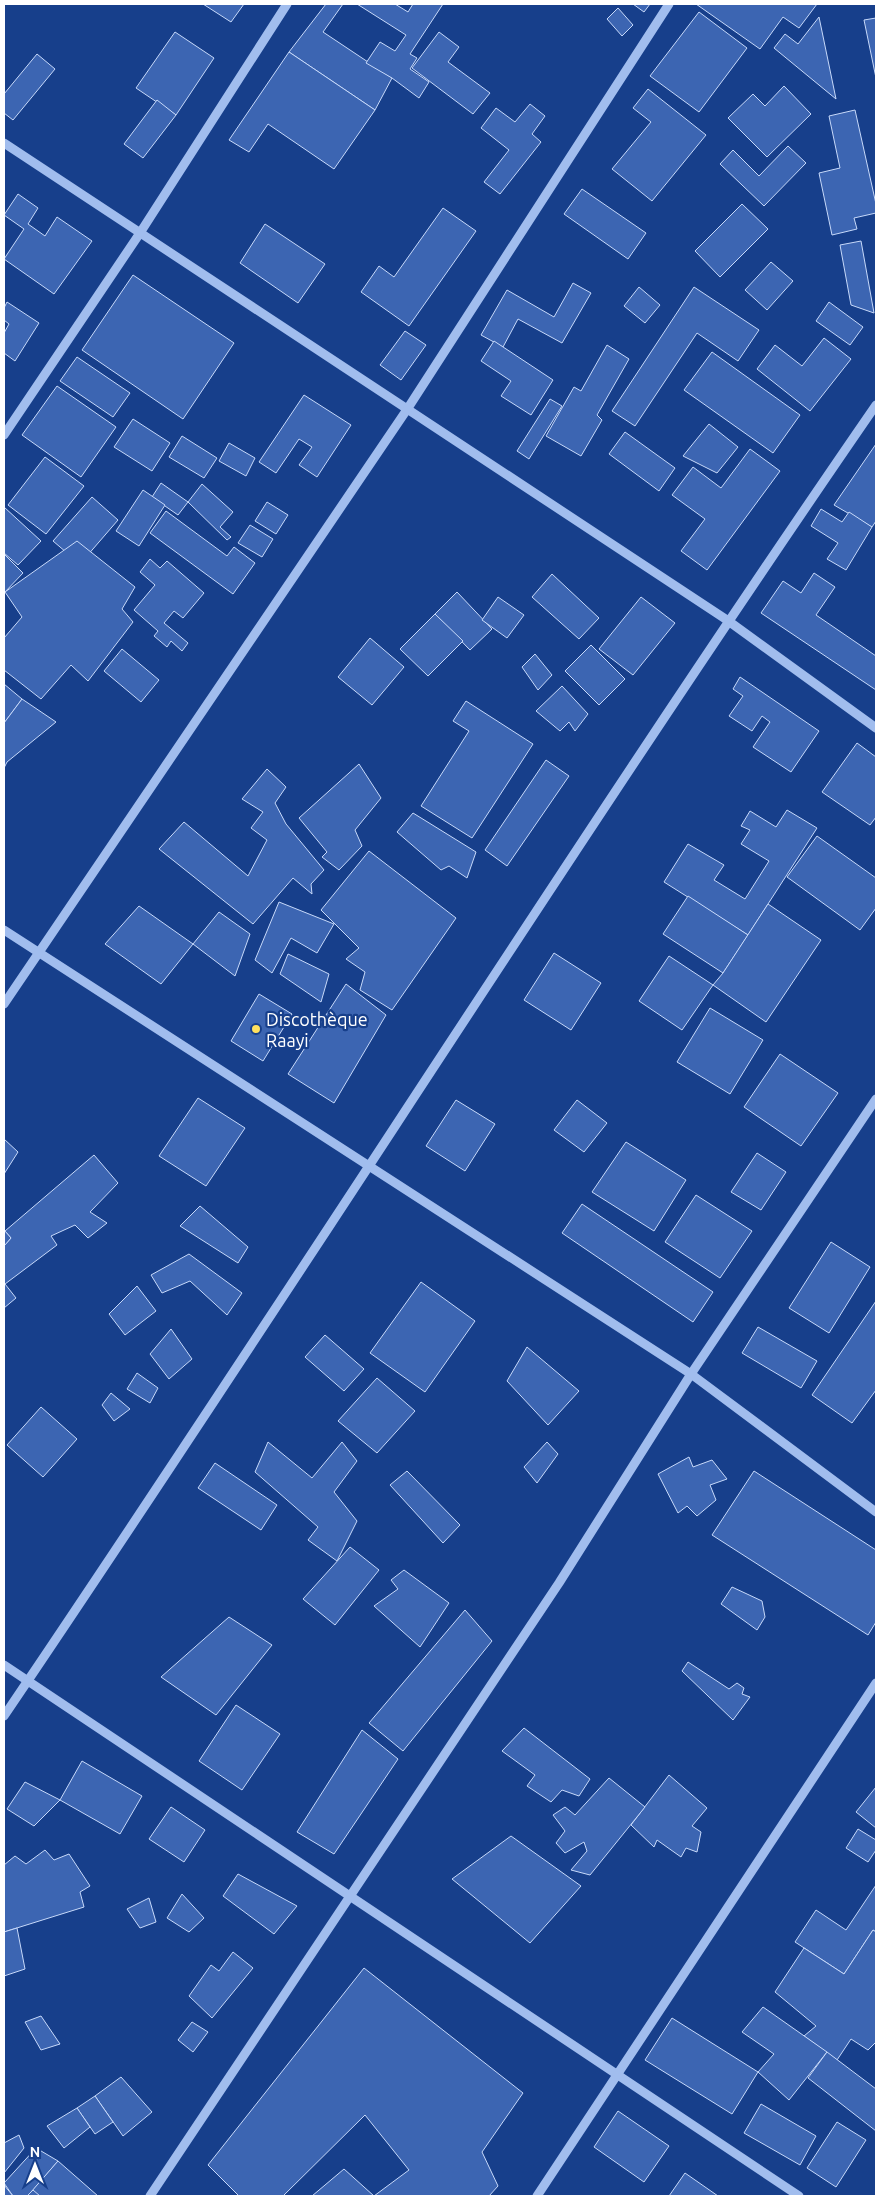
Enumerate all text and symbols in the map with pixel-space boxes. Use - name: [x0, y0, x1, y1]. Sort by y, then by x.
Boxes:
- place label: Discothèque Raayi: [266, 1009, 368, 1050]
- marker: Discothèque Raayi: [250, 1023, 262, 1035]
- north arrow: [10, 2140, 60, 2190]
- text: N: [30, 2144, 40, 2160]

